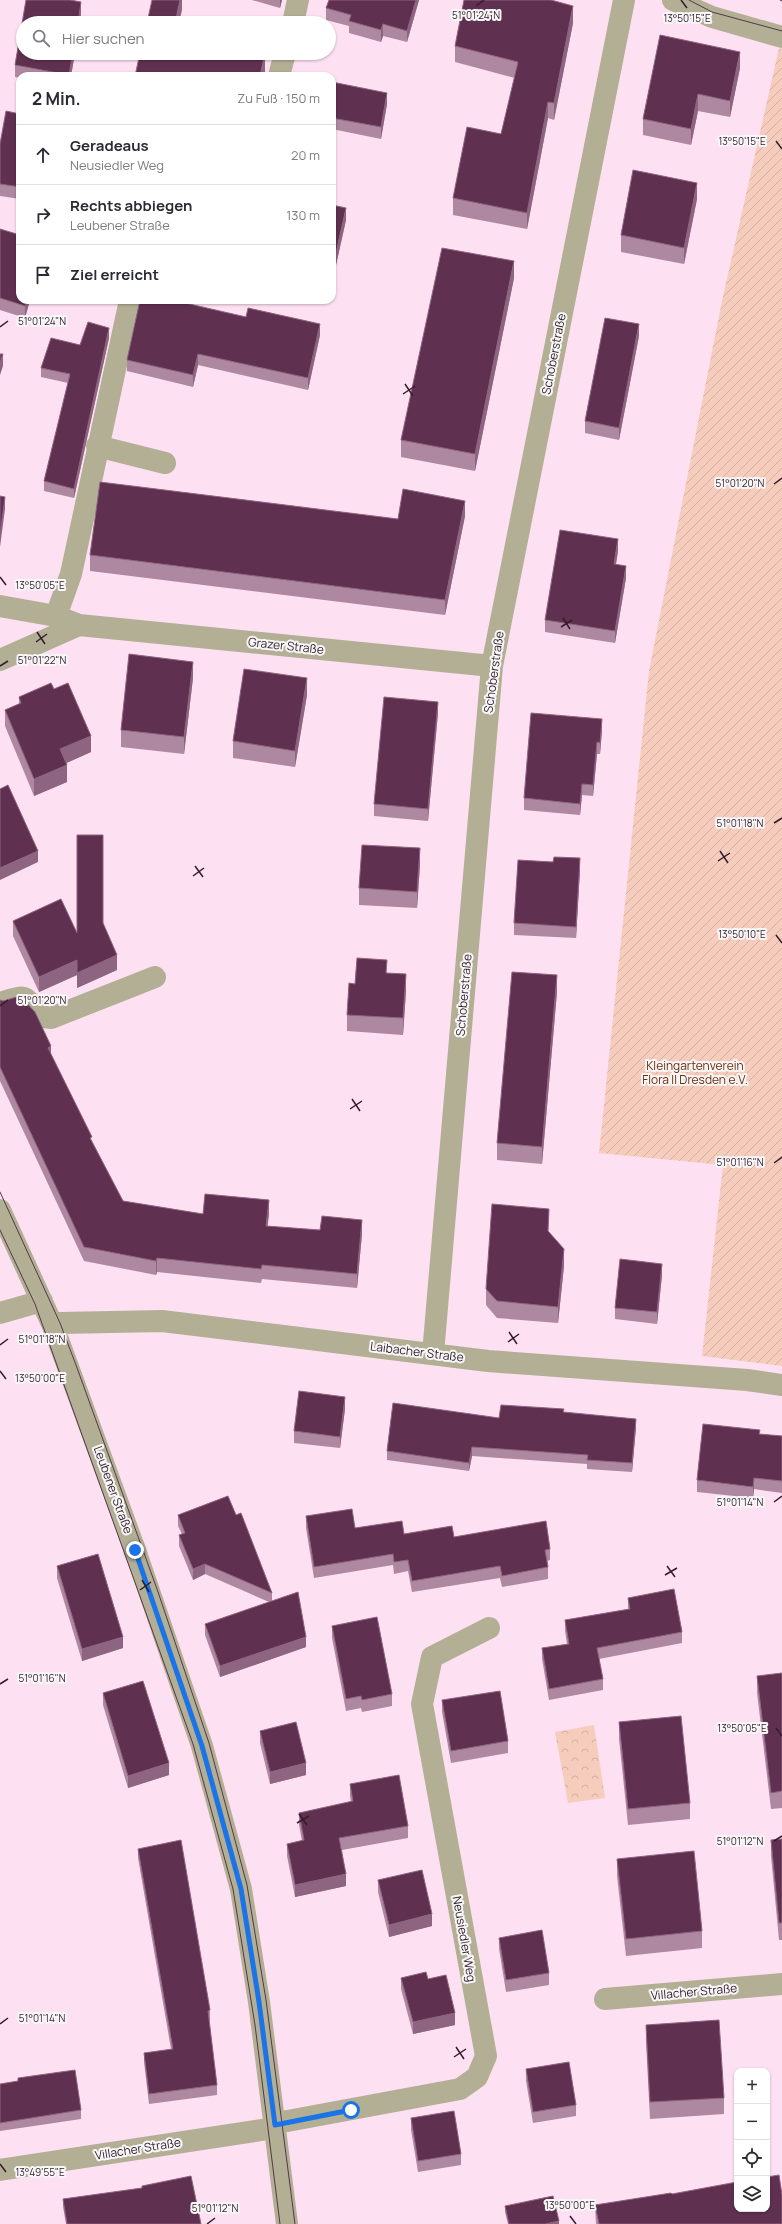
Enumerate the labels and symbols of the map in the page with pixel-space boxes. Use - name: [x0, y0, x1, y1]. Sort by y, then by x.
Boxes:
- text: 51°01'24"N: [452, 8, 500, 22]
- text: 13°50'15"E: [663, 11, 711, 25]
- text: 13°50'15"E: [718, 134, 766, 148]
- street label: Schoberstraße: [537, 312, 570, 396]
- text: 51°01'24"N: [18, 314, 66, 328]
- text: 51°01'20"N: [716, 476, 765, 490]
- text: 13°50'05"E: [15, 578, 65, 592]
- street label: Schoberstraße: [479, 630, 508, 714]
- street label: Grazer Straße: [247, 633, 325, 658]
- text: 51°01'22"N: [18, 653, 66, 667]
- text: 51°01'18"N: [717, 816, 764, 830]
- text: 13°50'10"E: [718, 927, 766, 941]
- street label: Schoberstraße: [451, 953, 476, 1037]
- text: 51°01'20"N: [18, 993, 67, 1007]
- park label: Kleingartenverein Flora II Dresden e.V.: [642, 1057, 748, 1088]
- text: 51°01'16"N: [716, 1155, 764, 1169]
- text: 51°01'18"N: [19, 1332, 66, 1346]
- street label: Laibacher Straße: [369, 1337, 465, 1366]
- text: 13°50'00"E: [15, 1371, 65, 1385]
- street label: Leubener Straße: [90, 1444, 137, 1536]
- text: 51°01'14"N: [717, 1495, 763, 1509]
- route end: [126, 1541, 144, 1559]
- text: 51°01'16"N: [18, 1671, 66, 1685]
- text: 13°50'05"E: [717, 1721, 767, 1735]
- text: 51°01'12"N: [717, 1834, 763, 1848]
- street label: Neusiedler Weg: [449, 1895, 480, 1983]
- street label: Villacher Straße: [650, 1979, 738, 2004]
- text: 51°01'14"N: [19, 2011, 65, 2025]
- route start: [342, 2101, 360, 2119]
- street label: Villacher Straße: [94, 2133, 182, 2164]
- text: 13°49'55"E: [15, 2165, 65, 2179]
- text: 13°50'00"E: [545, 2198, 595, 2212]
- text: 51°01'12"N: [192, 2201, 238, 2215]

